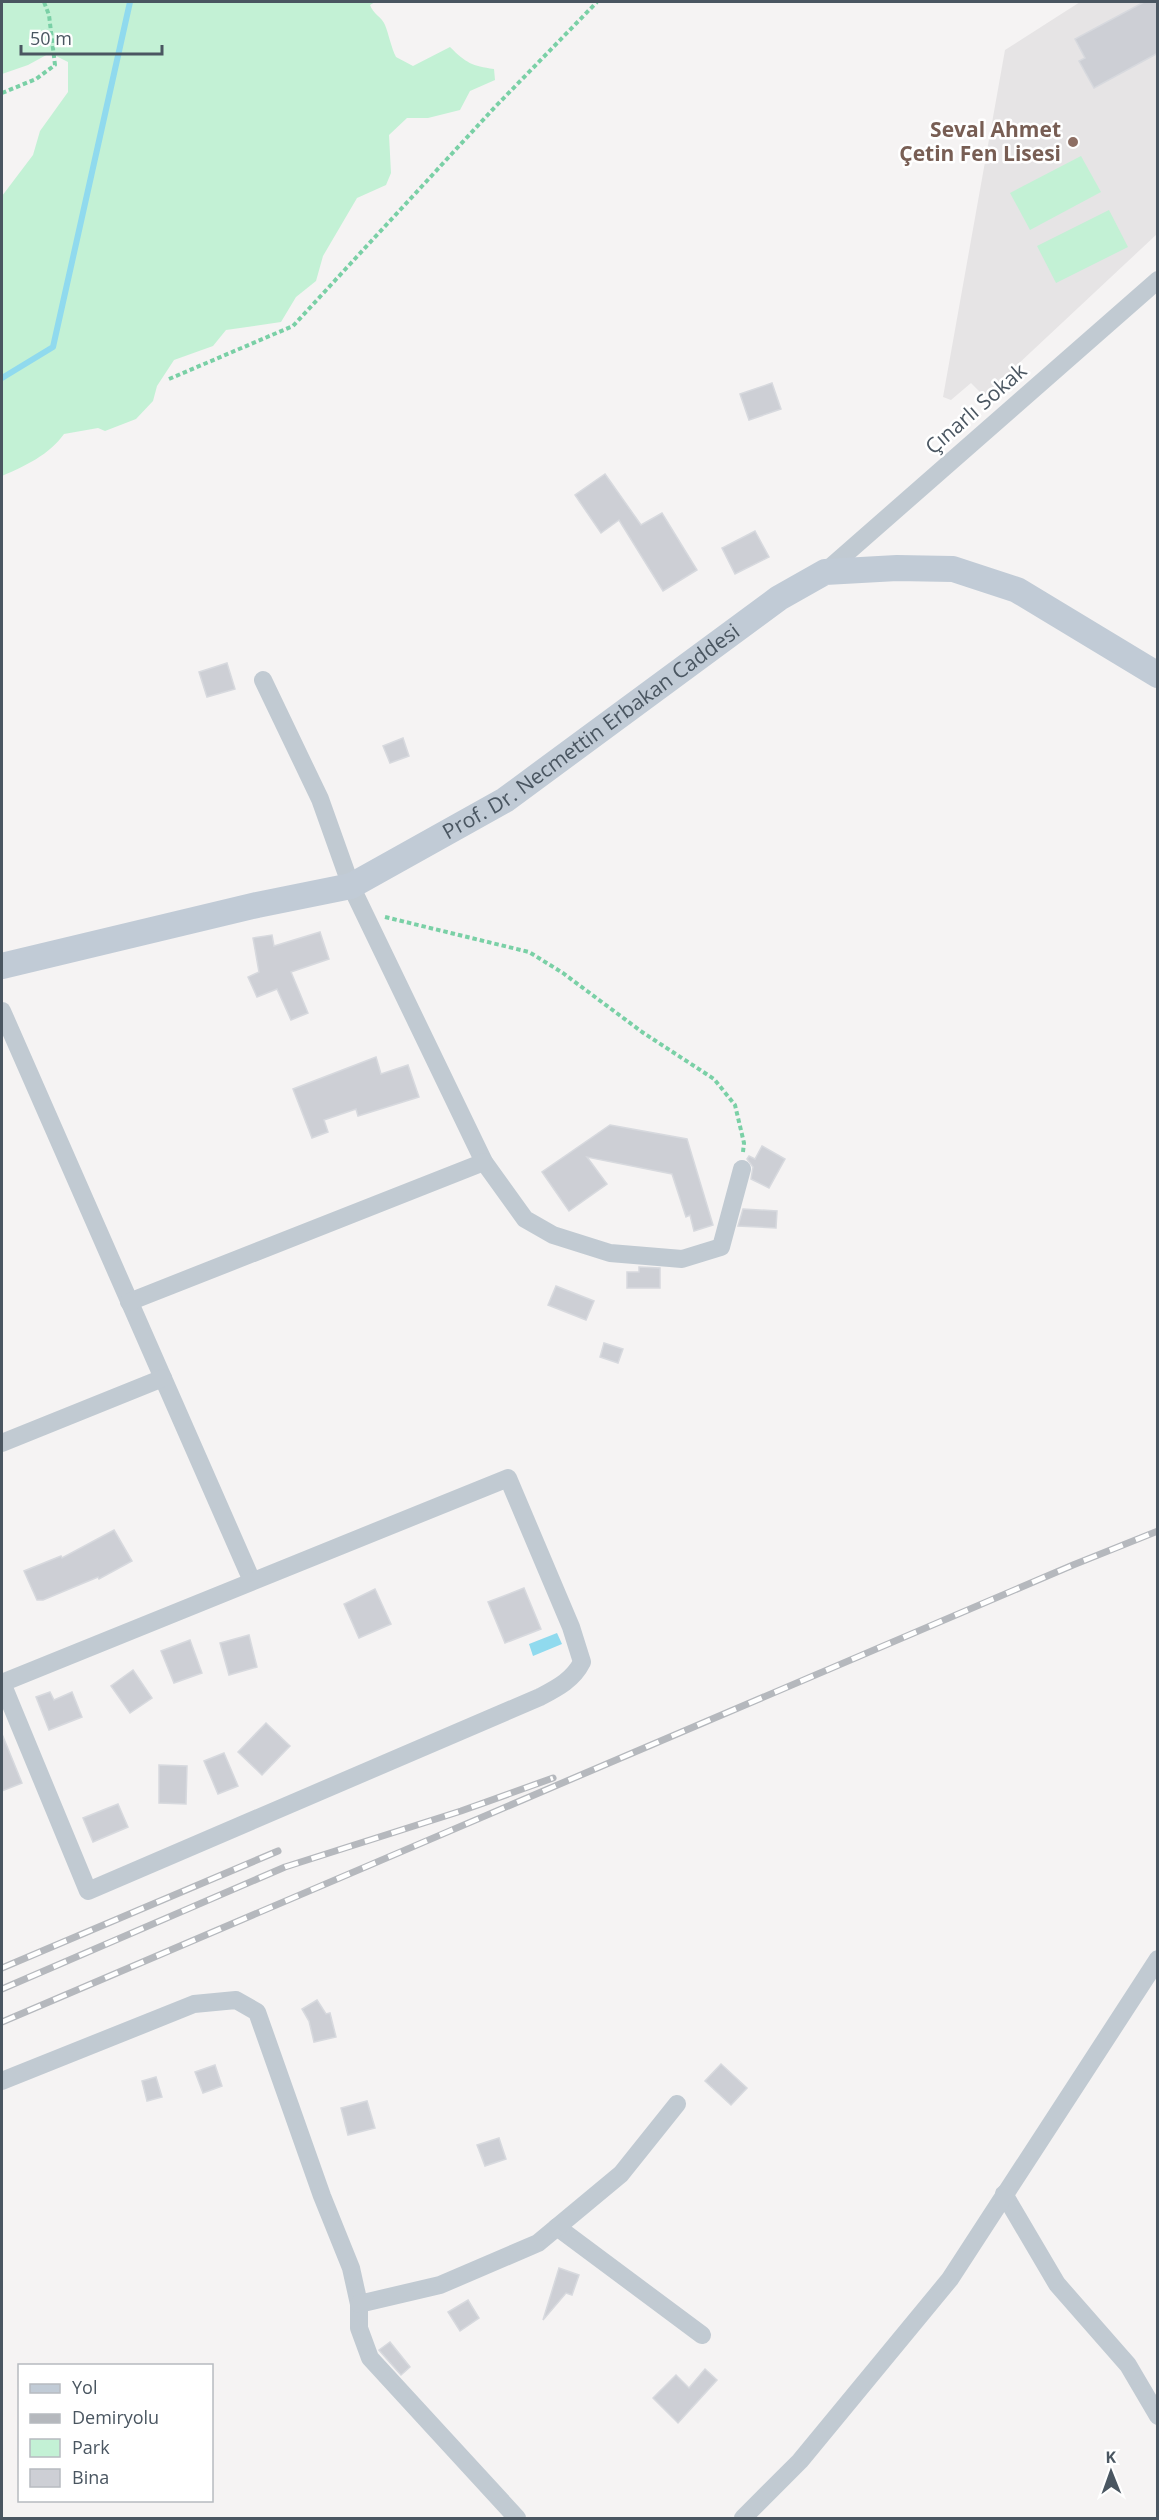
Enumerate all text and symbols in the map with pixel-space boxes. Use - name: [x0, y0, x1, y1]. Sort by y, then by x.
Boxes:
- scale bar: [21, 18, 162, 56]
- text: 50 m: [30, 26, 72, 50]
- place label: Seval Ahmet Çetin Fen Lisesi: [899, 115, 1061, 167]
- marker: Seval Ahmet Çetin Fen Lisesi: [1066, 135, 1080, 149]
- street label: Çınarlı Sokak: [919, 356, 1032, 460]
- street label: Prof. Dr. Necmettin Erbakan Caddesi: [437, 617, 745, 845]
- legend: [18, 2364, 213, 2502]
- text: Yol: [72, 2375, 97, 2399]
- text: Demiryolu: [72, 2405, 159, 2429]
- text: Park: [72, 2435, 110, 2459]
- north arrow: [1081, 2442, 1141, 2502]
- text: K: [1105, 2446, 1117, 2468]
- text: Bina: [72, 2465, 109, 2489]

